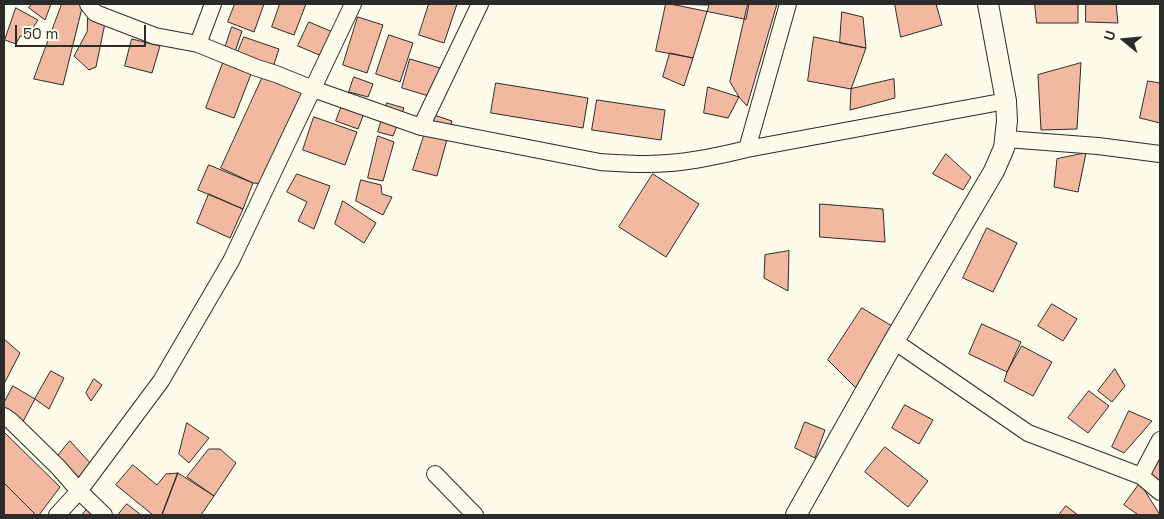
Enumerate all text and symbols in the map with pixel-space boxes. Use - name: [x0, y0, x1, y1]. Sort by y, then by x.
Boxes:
- scale bar: [18, 15, 149, 47]
- north arrow: [1099, 15, 1149, 65]
- text: 50 m: [23, 24, 58, 43]
- text: U: [1100, 28, 1120, 43]

